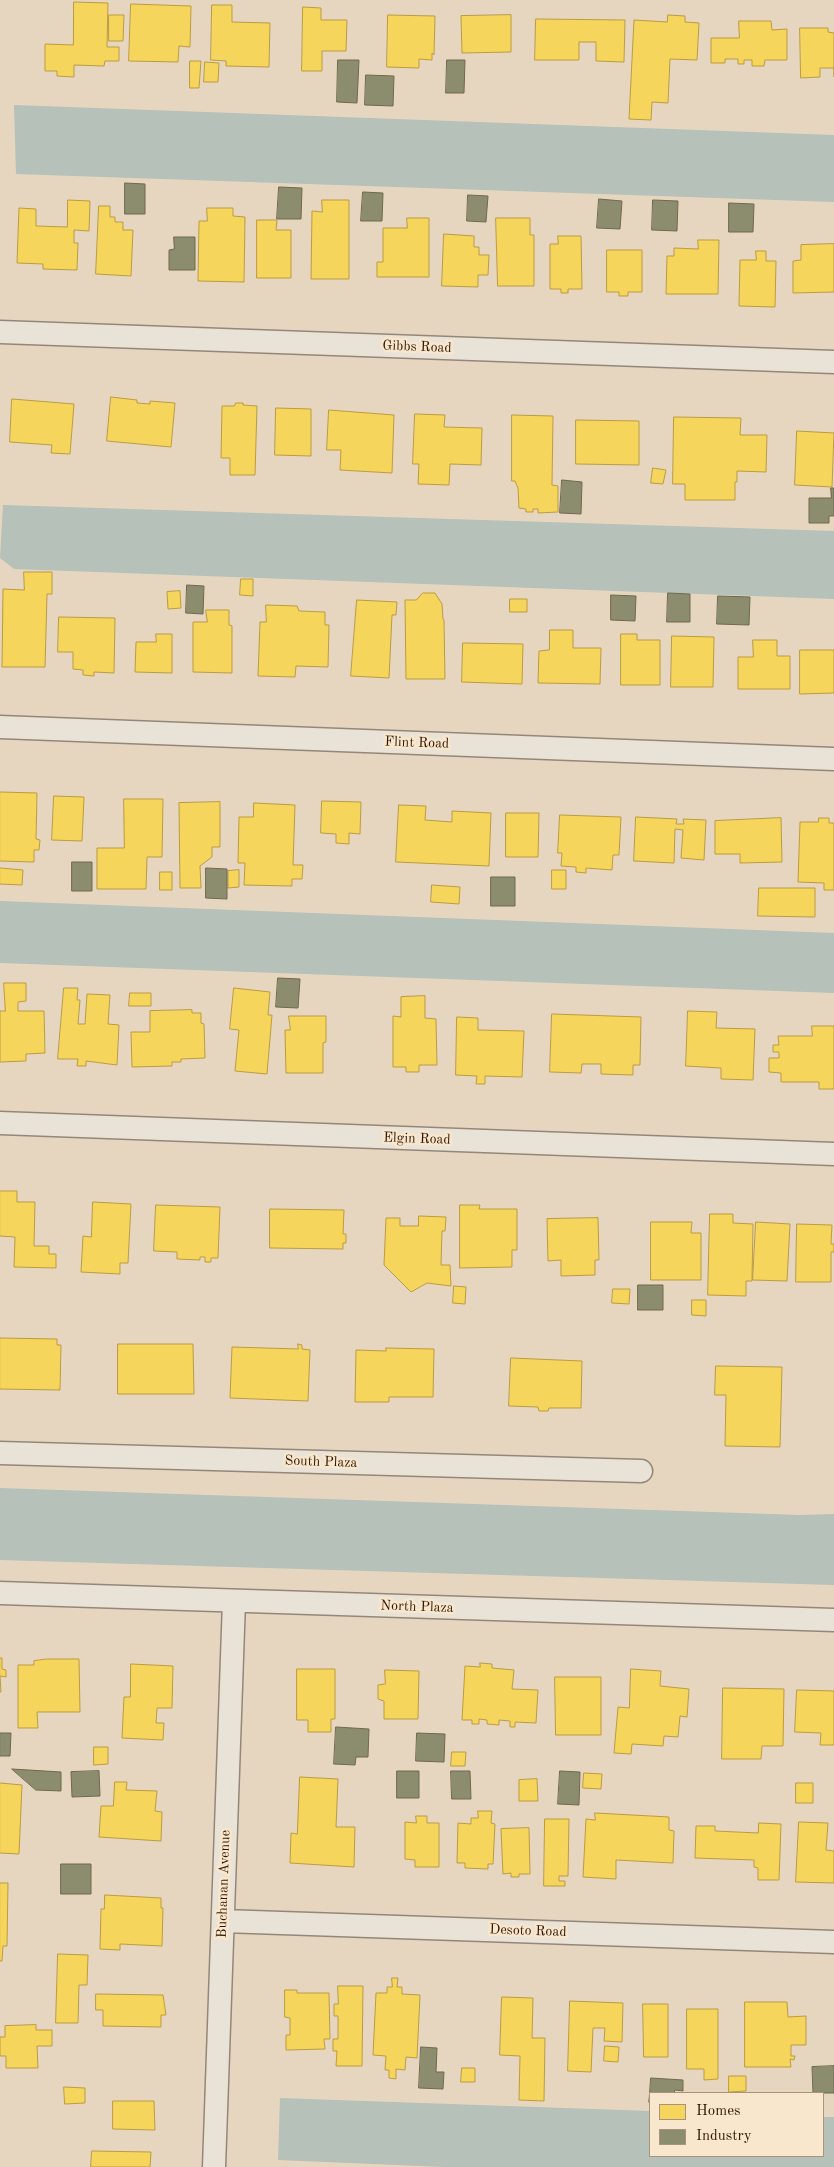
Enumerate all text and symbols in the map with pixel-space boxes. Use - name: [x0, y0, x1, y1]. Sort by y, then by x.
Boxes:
- street label: Gibbs Road: [382, 337, 452, 357]
- street label: Flint Road: [384, 733, 450, 753]
- street label: Elgin Road: [383, 1129, 451, 1149]
- street label: South Plaza: [284, 1452, 358, 1472]
- street label: North Plaza: [380, 1597, 454, 1617]
- street label: Buchanan Avenue: [214, 1830, 234, 1938]
- street label: Desoto Road: [489, 1921, 567, 1941]
- legend: [649, 2092, 824, 2157]
- text: Homes: [696, 2104, 741, 2119]
- text: Industry: [696, 2129, 752, 2144]

